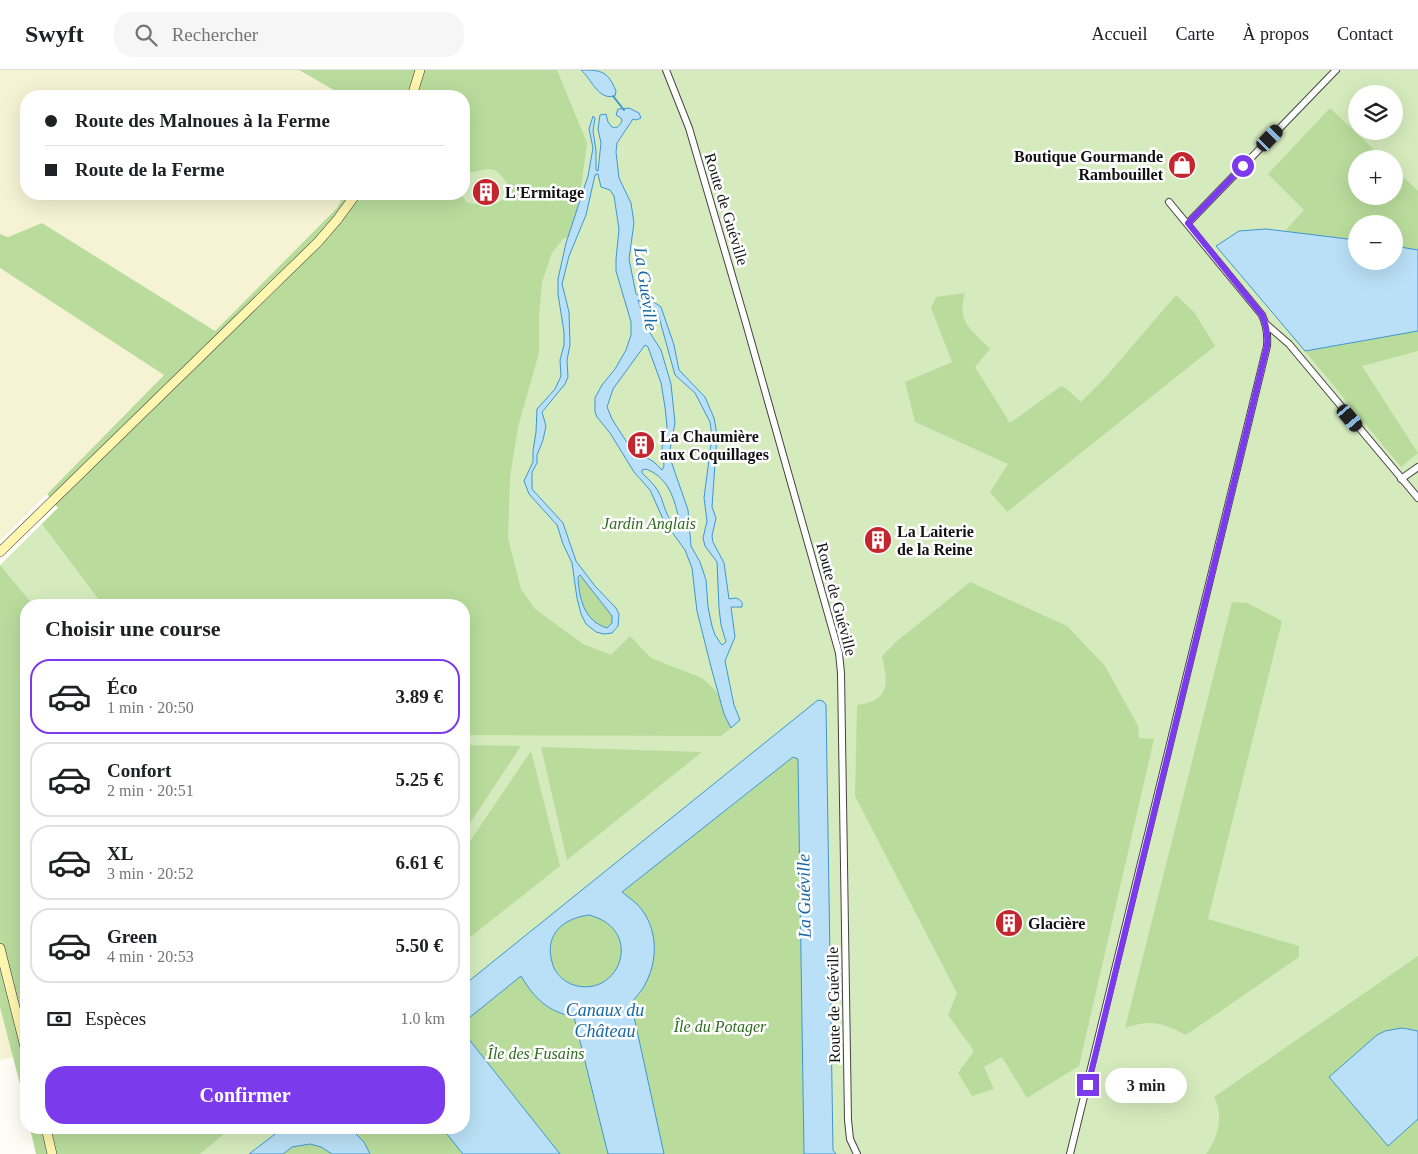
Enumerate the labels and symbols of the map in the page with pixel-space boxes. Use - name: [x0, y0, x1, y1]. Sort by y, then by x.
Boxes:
- car: [1254, 122, 1285, 154]
- place label: Boutique Gourmande Rambouillet: [1014, 148, 1164, 183]
- shop icon: Boutique Gourmande Rambouillet: [1167, 150, 1197, 180]
- street label: Route de Guéville: [701, 151, 752, 267]
- route start: [1232, 155, 1254, 177]
- building icon: L'Ermitage: [471, 177, 501, 207]
- place label: L'Ermitage: [505, 184, 584, 202]
- water label: La Guéville: [630, 245, 662, 332]
- car: [1334, 402, 1365, 434]
- place label: La Chaumière aux Coquillages: [660, 428, 769, 464]
- building icon: La Chaumière aux Coquillages: [626, 430, 656, 460]
- park label: Jardin Anglais: [602, 515, 696, 533]
- place label: La Laiterie de la Reine: [897, 523, 974, 558]
- building icon: La Laiterie de la Reine: [863, 525, 893, 555]
- street label: Route de Guéville: [813, 541, 860, 658]
- water label: La Guéville: [793, 854, 815, 939]
- building icon: Glacière: [994, 908, 1024, 938]
- place label: Glacière: [1028, 915, 1085, 932]
- street label: Route de Guéville: [824, 947, 843, 1063]
- water label: Canaux du Château: [566, 1000, 644, 1041]
- park label: Île du Potager: [673, 1017, 767, 1036]
- park label: Île des Fusains: [487, 1044, 584, 1062]
- callout: 3 min: [1106, 1068, 1188, 1102]
- route end: [1077, 1074, 1099, 1096]

